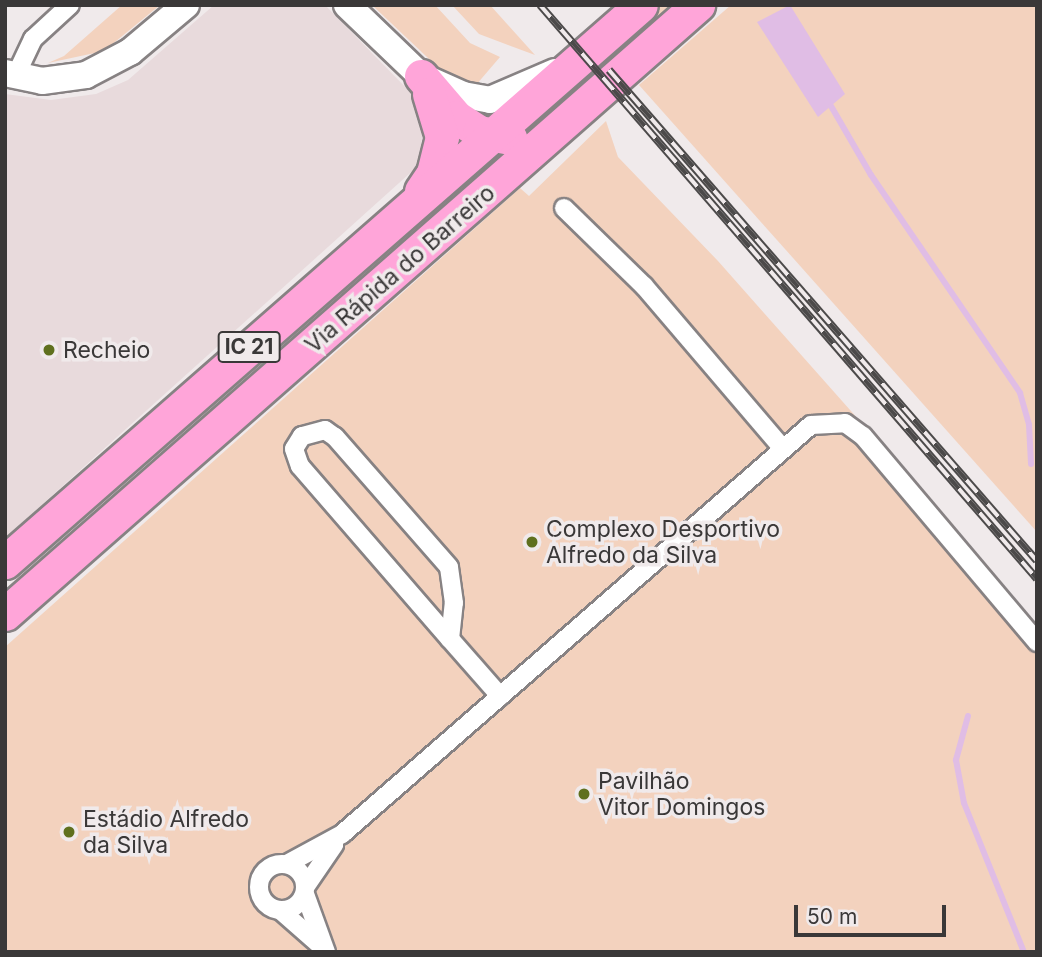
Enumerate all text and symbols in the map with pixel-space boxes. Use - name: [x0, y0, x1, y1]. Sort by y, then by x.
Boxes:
- street label: Via Rápida do Barreiro: [300, 179, 500, 359]
- road number: IC 21: [218, 330, 280, 364]
- place label: Recheio: [63, 336, 150, 364]
- marker: Recheio: [41, 342, 57, 358]
- place label: Complexo Desportivo Alfredo da Silva: [546, 515, 780, 569]
- marker: Complexo Desportivo Alfredo da Silva: [524, 534, 540, 550]
- place label: Pavilhão Vitor Domingos: [598, 767, 765, 821]
- marker: Pavilhão Vitor Domingos: [576, 786, 592, 802]
- place label: Estádio Alfredo da Silva: [83, 805, 249, 859]
- marker: Estádio Alfredo da Silva: [61, 824, 77, 840]
- scale bar: [797, 890, 949, 934]
- text: 50 m: [807, 904, 857, 929]

